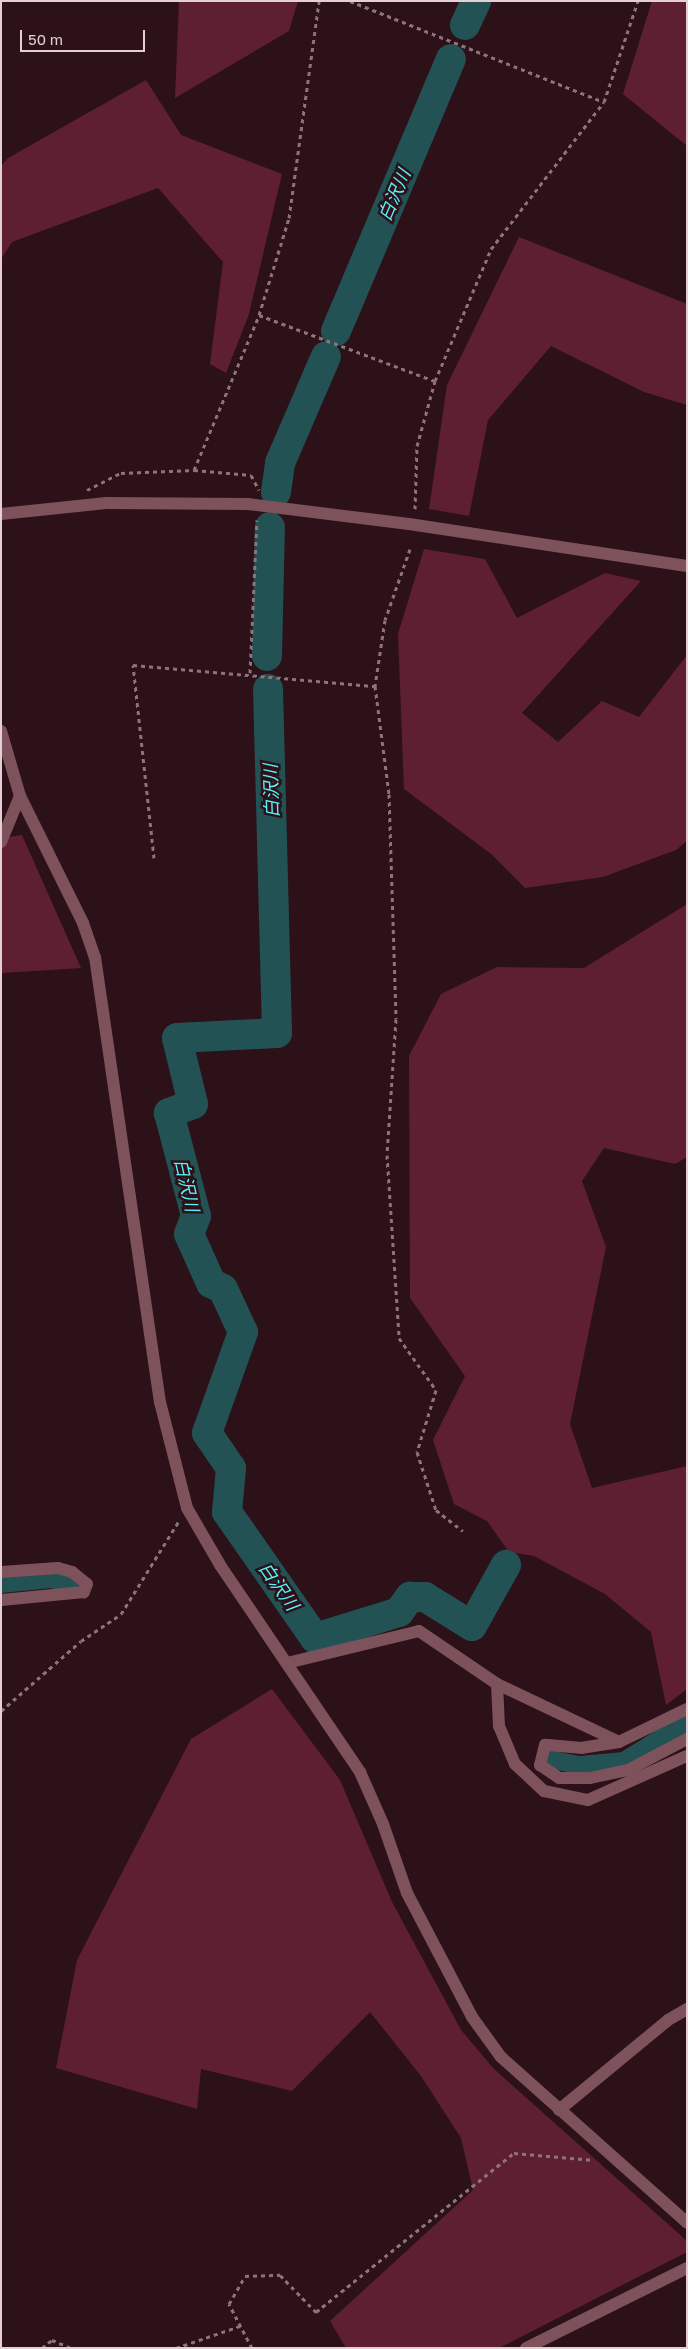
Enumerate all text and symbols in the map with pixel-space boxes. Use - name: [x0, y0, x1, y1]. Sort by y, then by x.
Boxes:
- scale bar: [22, 20, 148, 52]
- text: 50 m: [28, 30, 63, 48]
- water label: 白沢川: [374, 166, 414, 224]
- water label: 白沢川: [259, 764, 283, 818]
- water label: 白沢川: [170, 1156, 204, 1214]
- water label: 白沢川: [255, 1558, 303, 1614]

